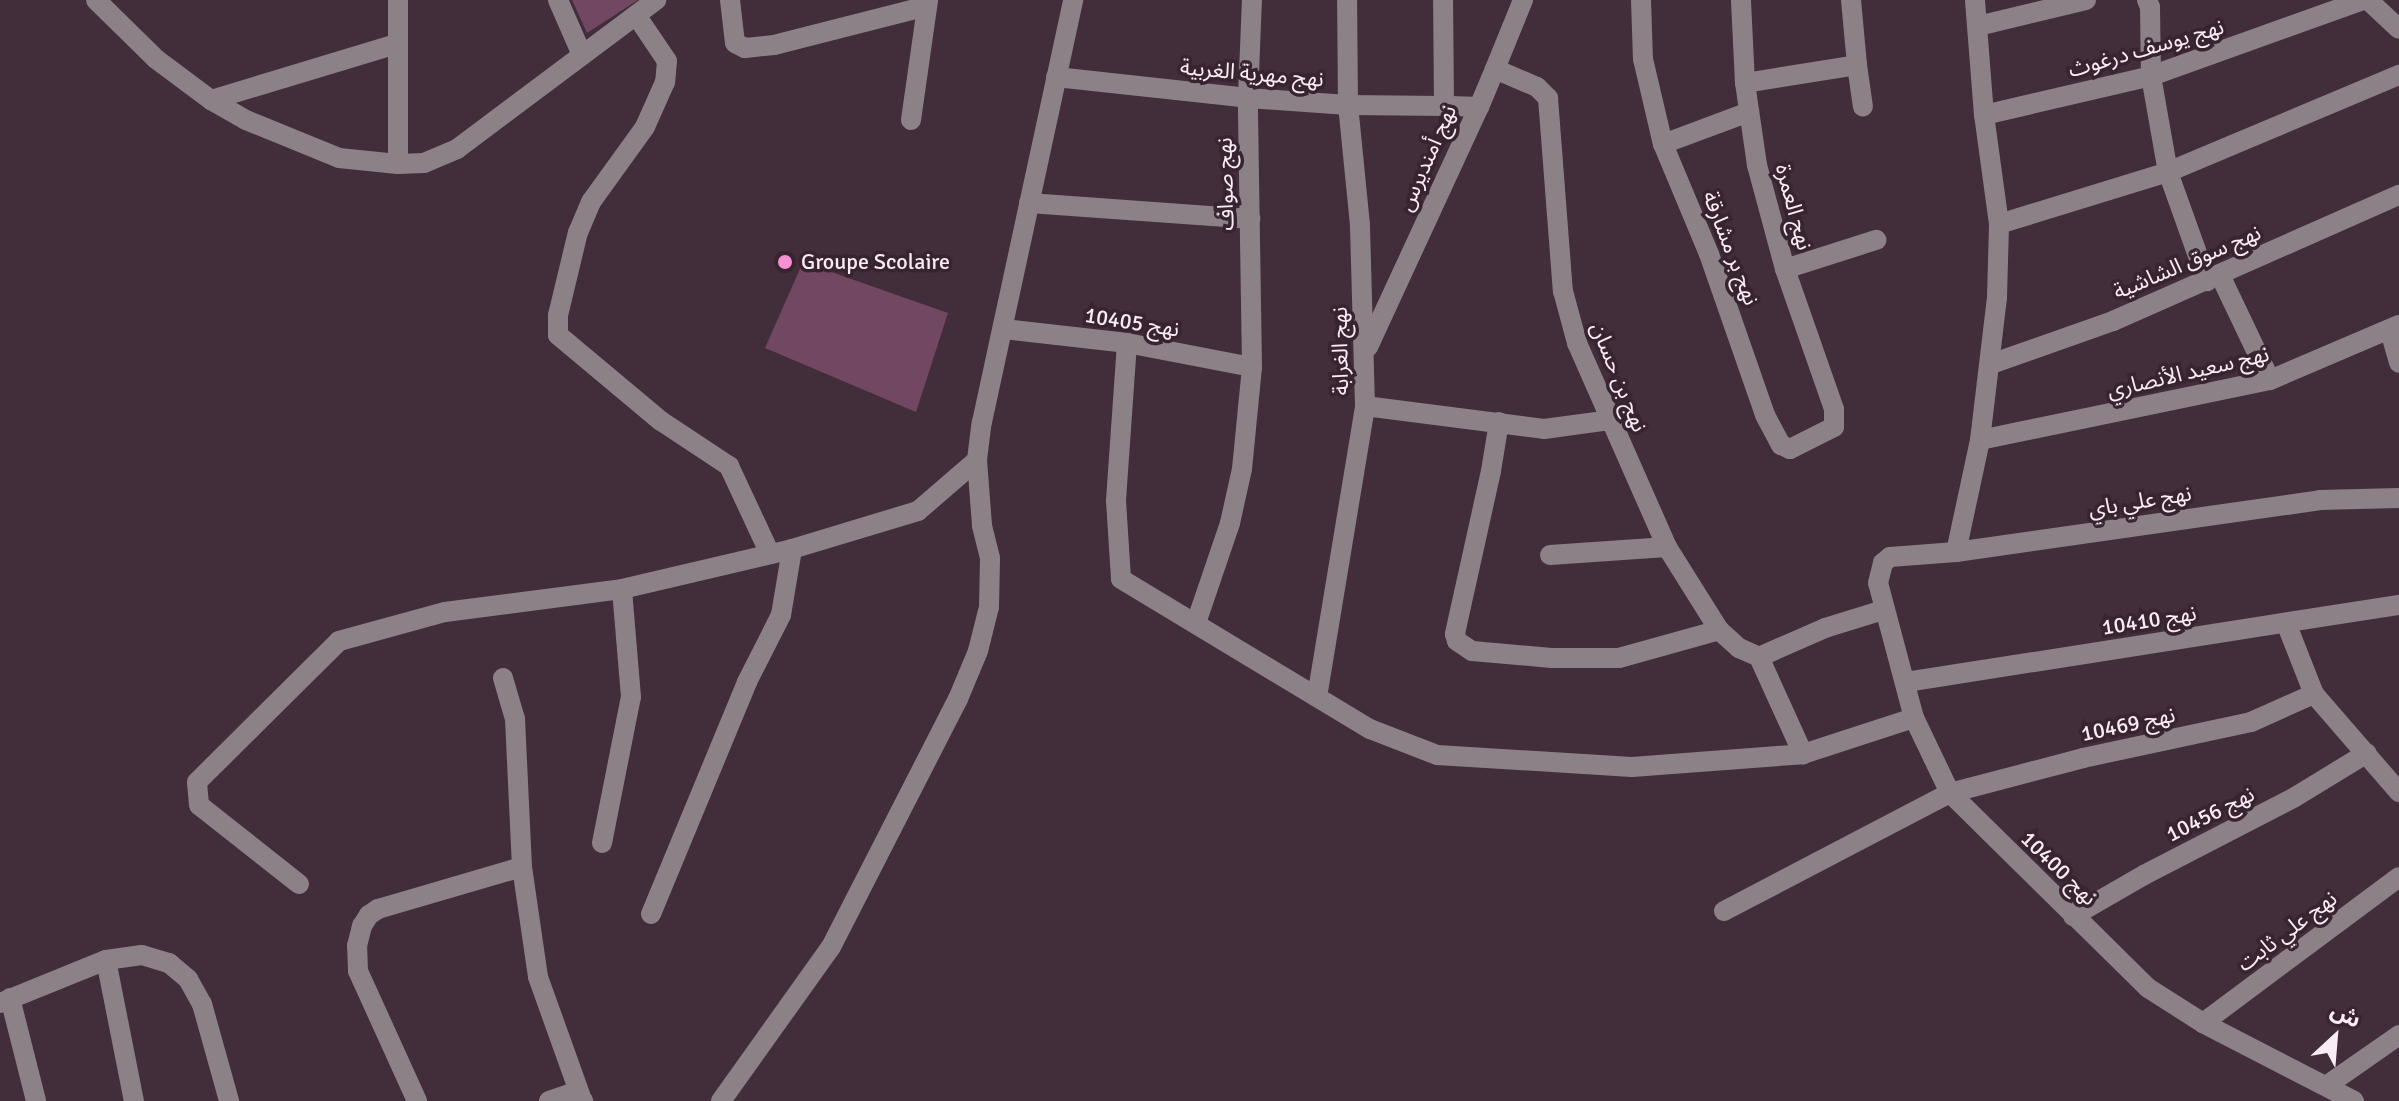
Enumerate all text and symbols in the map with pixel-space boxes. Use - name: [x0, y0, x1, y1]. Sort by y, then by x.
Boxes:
- street label: نهج يوسف درغوث: [2065, 13, 2227, 83]
- street label: نهج مهرية الغربية: [1179, 54, 1325, 92]
- street label: نهج أمنديرس: [1392, 101, 1462, 215]
- street label: نهج صواف: [1211, 137, 1239, 231]
- street label: نهج العمرة: [1770, 161, 1818, 253]
- street label: نهج بر مشارقة: [1697, 187, 1765, 309]
- street label: نهج سوق الشاشية: [2109, 219, 2265, 305]
- place label: Groupe Scolaire: [801, 249, 950, 275]
- marker: Groupe Scolaire: [776, 253, 794, 271]
- street label: نهج 10405: [1083, 301, 1181, 343]
- street label: نهج الغرابة: [1326, 306, 1354, 396]
- street label: نهج بن حسان: [1585, 318, 1653, 436]
- street label: نهج سعيد الأنصاري: [2104, 341, 2272, 403]
- street label: نهج علي باي: [2087, 480, 2193, 522]
- street label: نهج 10410: [2100, 599, 2198, 641]
- street label: نهج 10469: [2079, 701, 2177, 747]
- street label: نهج 10456: [2161, 781, 2259, 847]
- street label: نهج 10400: [2015, 825, 2103, 911]
- street label: نهج علي ثابت: [2232, 885, 2342, 977]
- text: ش: [2326, 996, 2365, 1034]
- north arrow: [2295, 997, 2375, 1077]

